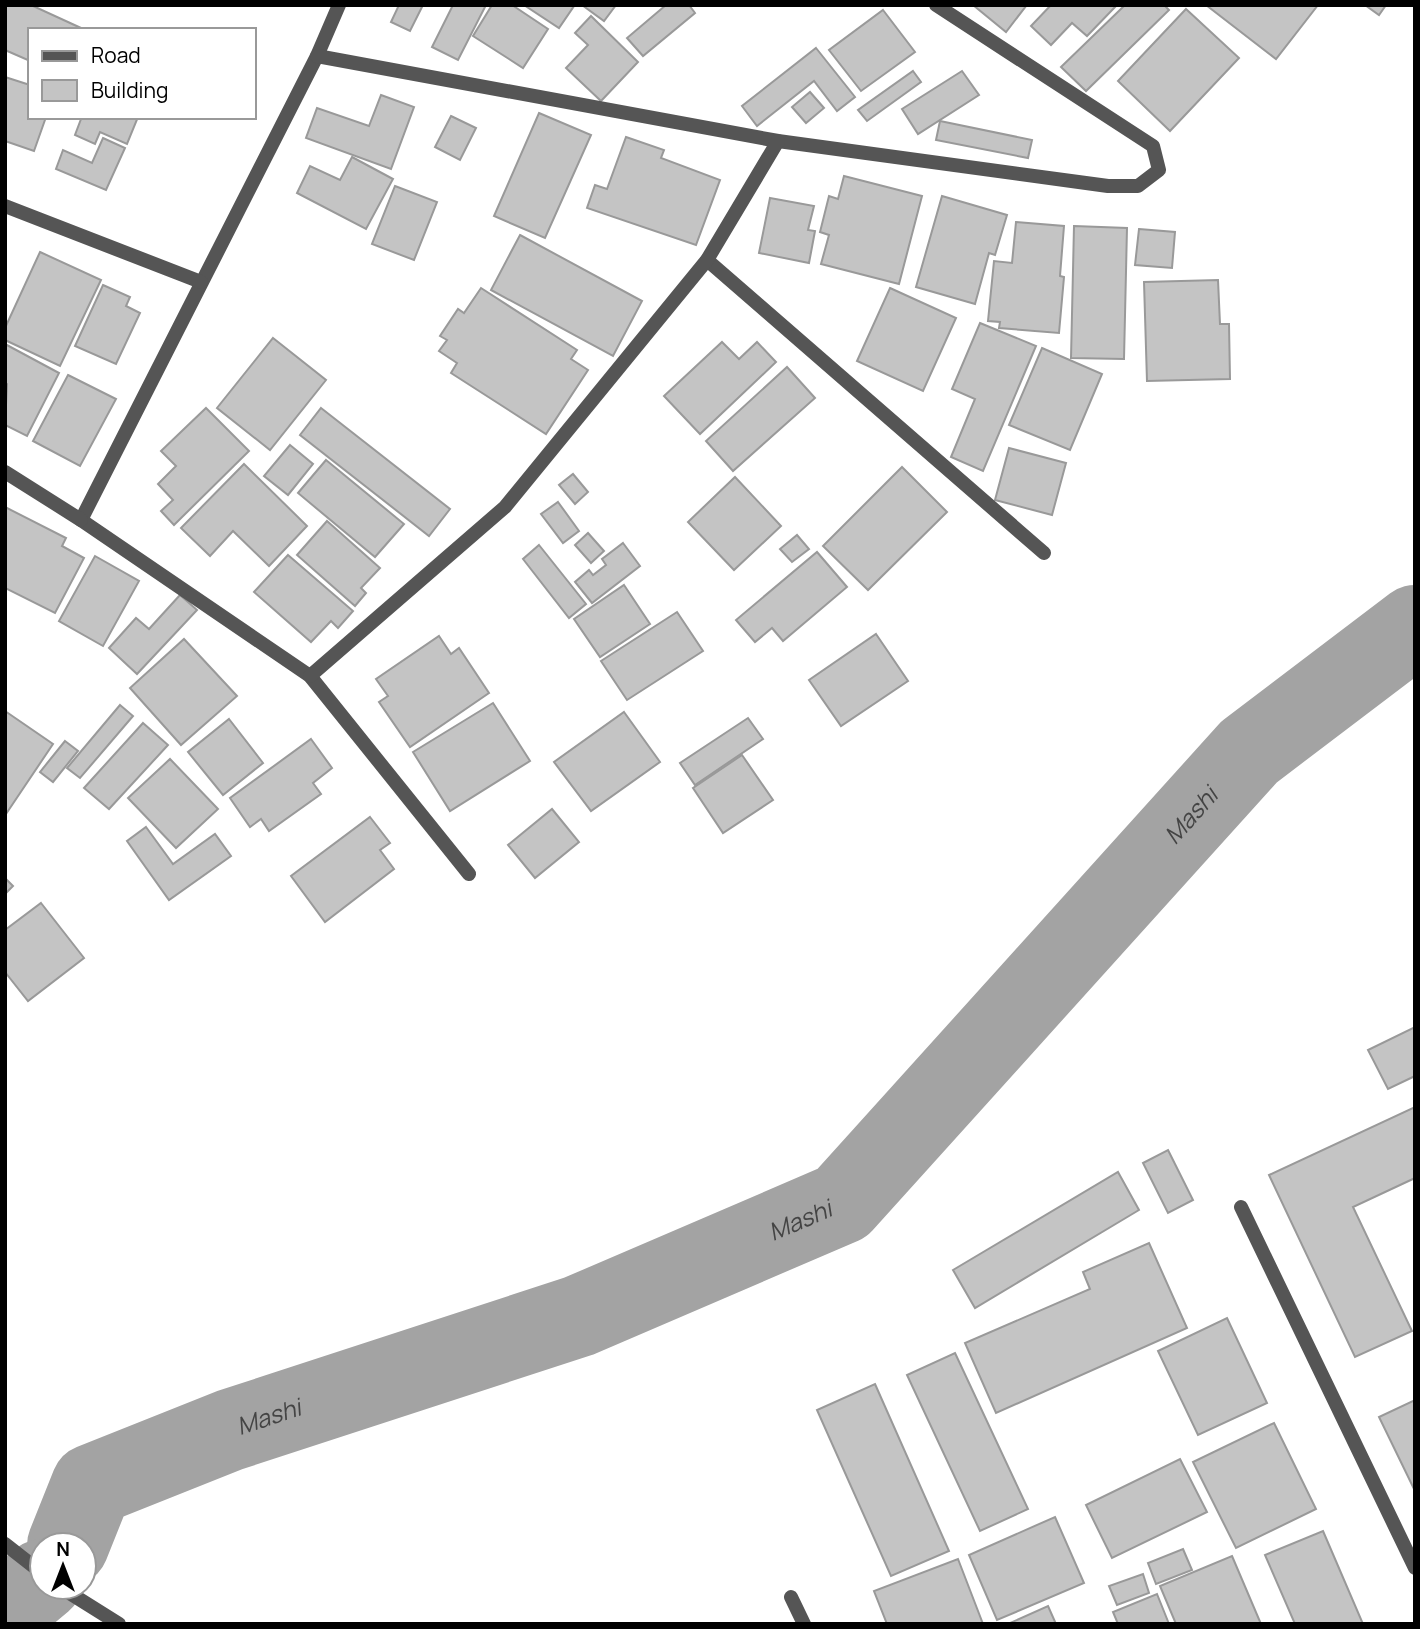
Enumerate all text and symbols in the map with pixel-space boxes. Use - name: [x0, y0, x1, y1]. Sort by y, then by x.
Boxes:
- legend: [28, 28, 256, 119]
- text: Road: [91, 41, 141, 69]
- text: Building: [91, 76, 168, 104]
- water label: Mashi: [1156, 777, 1227, 850]
- water label: Mashi: [763, 1190, 839, 1248]
- water label: Mashi: [232, 1389, 308, 1442]
- north arrow: [28, 1531, 98, 1601]
- text: N: [56, 1536, 70, 1562]

